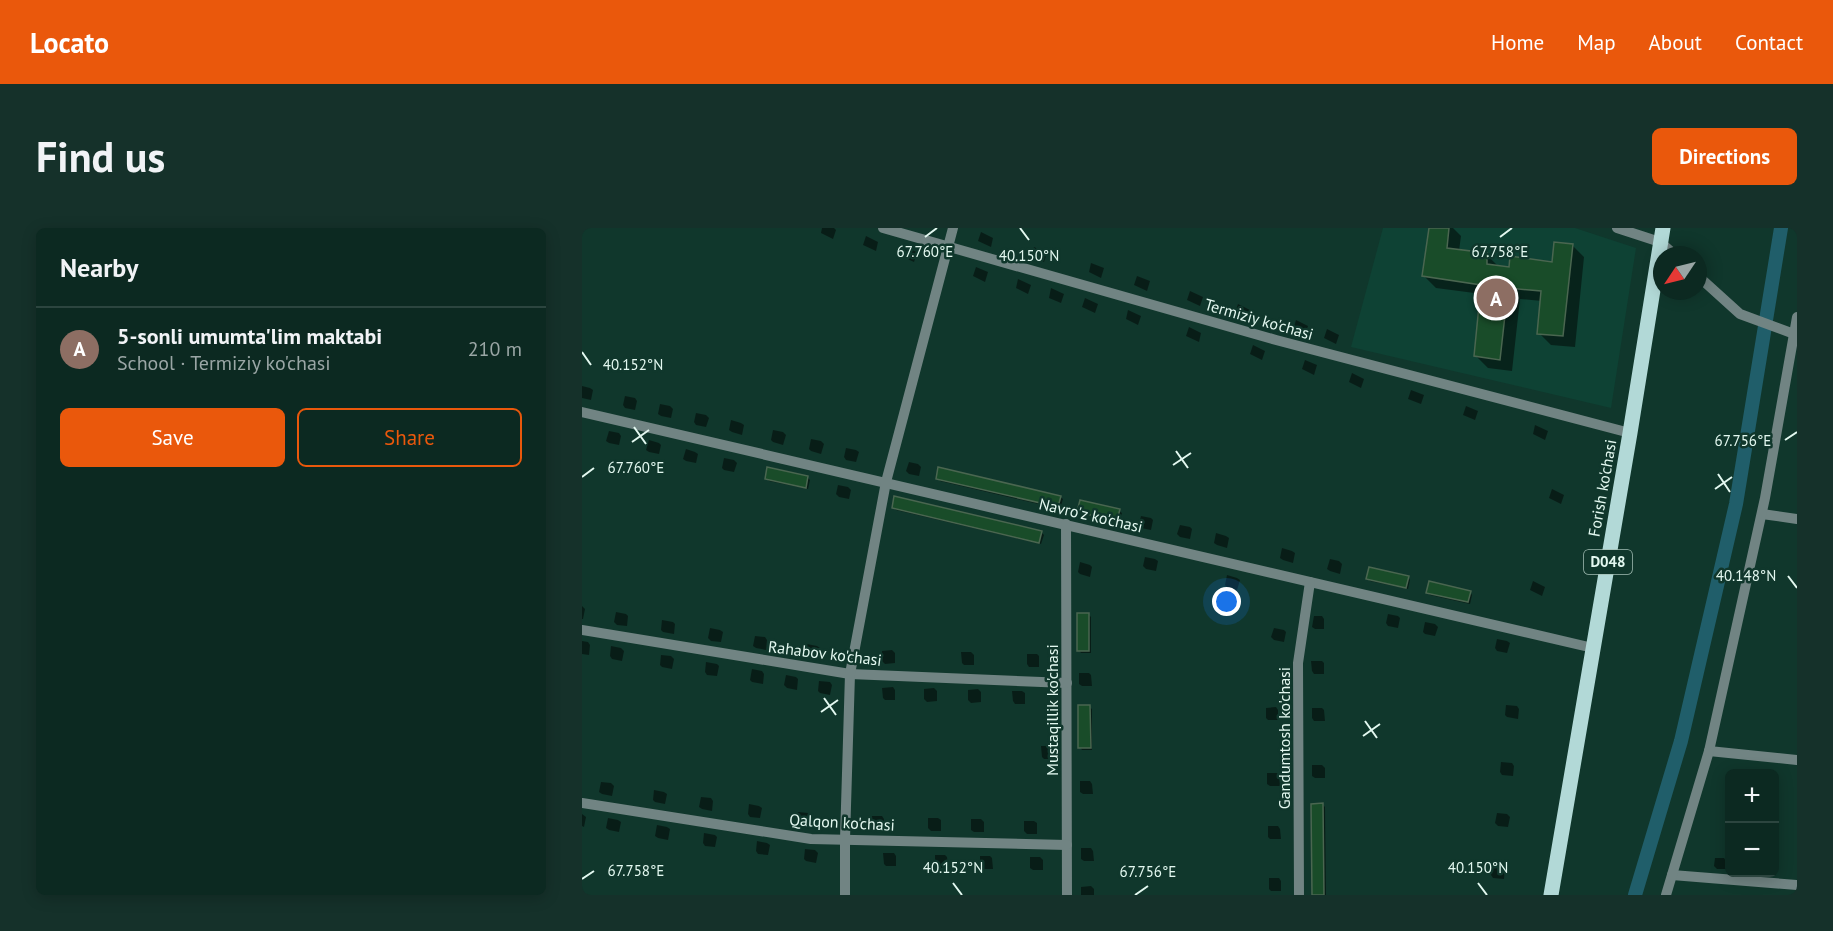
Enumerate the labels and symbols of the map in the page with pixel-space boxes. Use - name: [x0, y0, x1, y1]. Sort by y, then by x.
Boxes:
- text: 67.760°E: [897, 242, 953, 261]
- text: 67.758°E: [1472, 242, 1528, 261]
- text: 40.150°N: [999, 246, 1059, 265]
- north arrow: [1653, 246, 1707, 300]
- pin: A: [1476, 276, 1516, 320]
- street label: Termiziy ko'chasi: [1202, 294, 1316, 344]
- text: 40.152°N: [603, 355, 663, 374]
- text: 67.756°E: [1715, 431, 1771, 450]
- street label: Forish ko'chasi: [1584, 438, 1620, 538]
- text: 67.760°E: [608, 458, 664, 477]
- street label: Navro'z ko'chasi: [1037, 493, 1145, 537]
- road number: D048: [1584, 550, 1632, 574]
- text: 40.148°N: [1716, 566, 1776, 585]
- your location: [1212, 587, 1241, 616]
- street label: Rahabov ko'chasi: [767, 636, 883, 670]
- street label: Mustaqillik ko'chasi: [1042, 644, 1062, 776]
- street label: Gandumtosh ko'chasi: [1274, 667, 1294, 809]
- street label: Qalqon ko'chasi: [789, 809, 895, 835]
- text: 40.152°N: [923, 858, 983, 877]
- text: 40.150°N: [1448, 858, 1508, 877]
- text: 67.758°E: [608, 861, 664, 880]
- text: 67.756°E: [1120, 862, 1176, 881]

